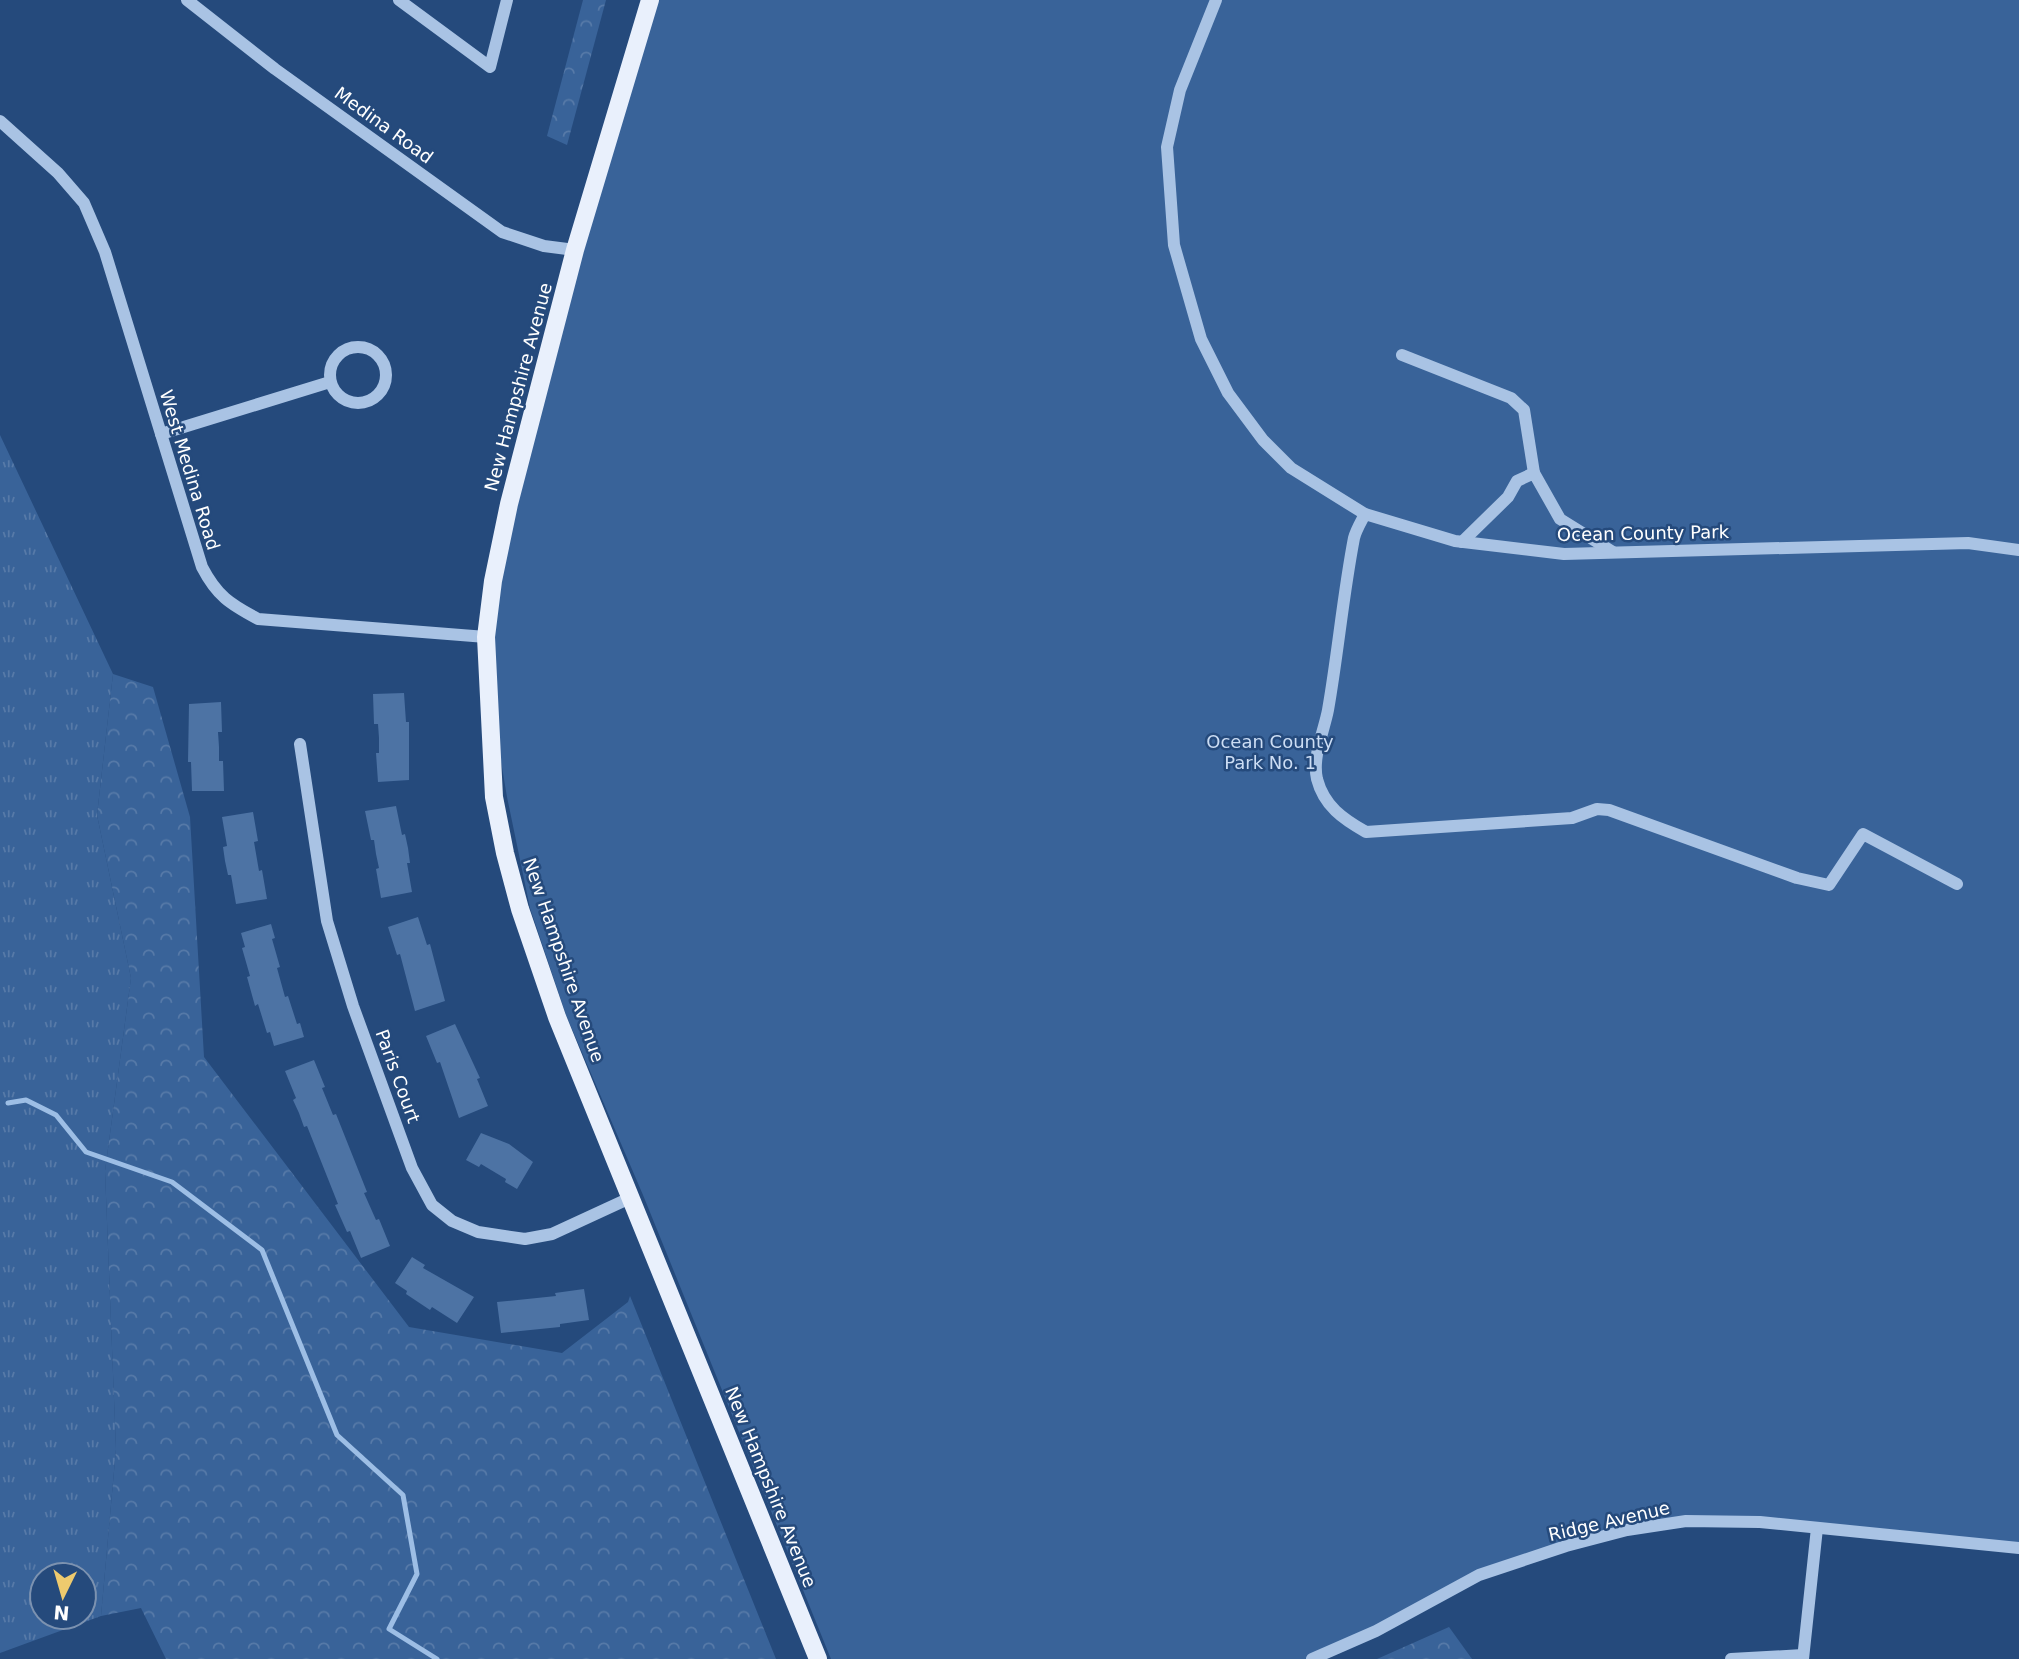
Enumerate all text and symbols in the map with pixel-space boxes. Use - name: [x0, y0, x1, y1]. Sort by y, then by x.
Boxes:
- street label: Medina Road: [331, 82, 437, 168]
- street label: New Hampshire Avenue: [480, 280, 556, 494]
- street label: West Medina Road: [156, 387, 224, 553]
- street label: Ocean County Park: [1557, 521, 1730, 545]
- park label: Ocean County Park No. 1: [1206, 731, 1334, 773]
- street label: New Hampshire Avenue: [519, 855, 609, 1065]
- street label: Paris Court: [371, 1026, 425, 1126]
- street label: New Hampshire Avenue: [721, 1383, 821, 1591]
- street label: Ridge Avenue: [1546, 1497, 1672, 1545]
- north arrow: [28, 1561, 98, 1631]
- text: N: [53, 1601, 70, 1625]

